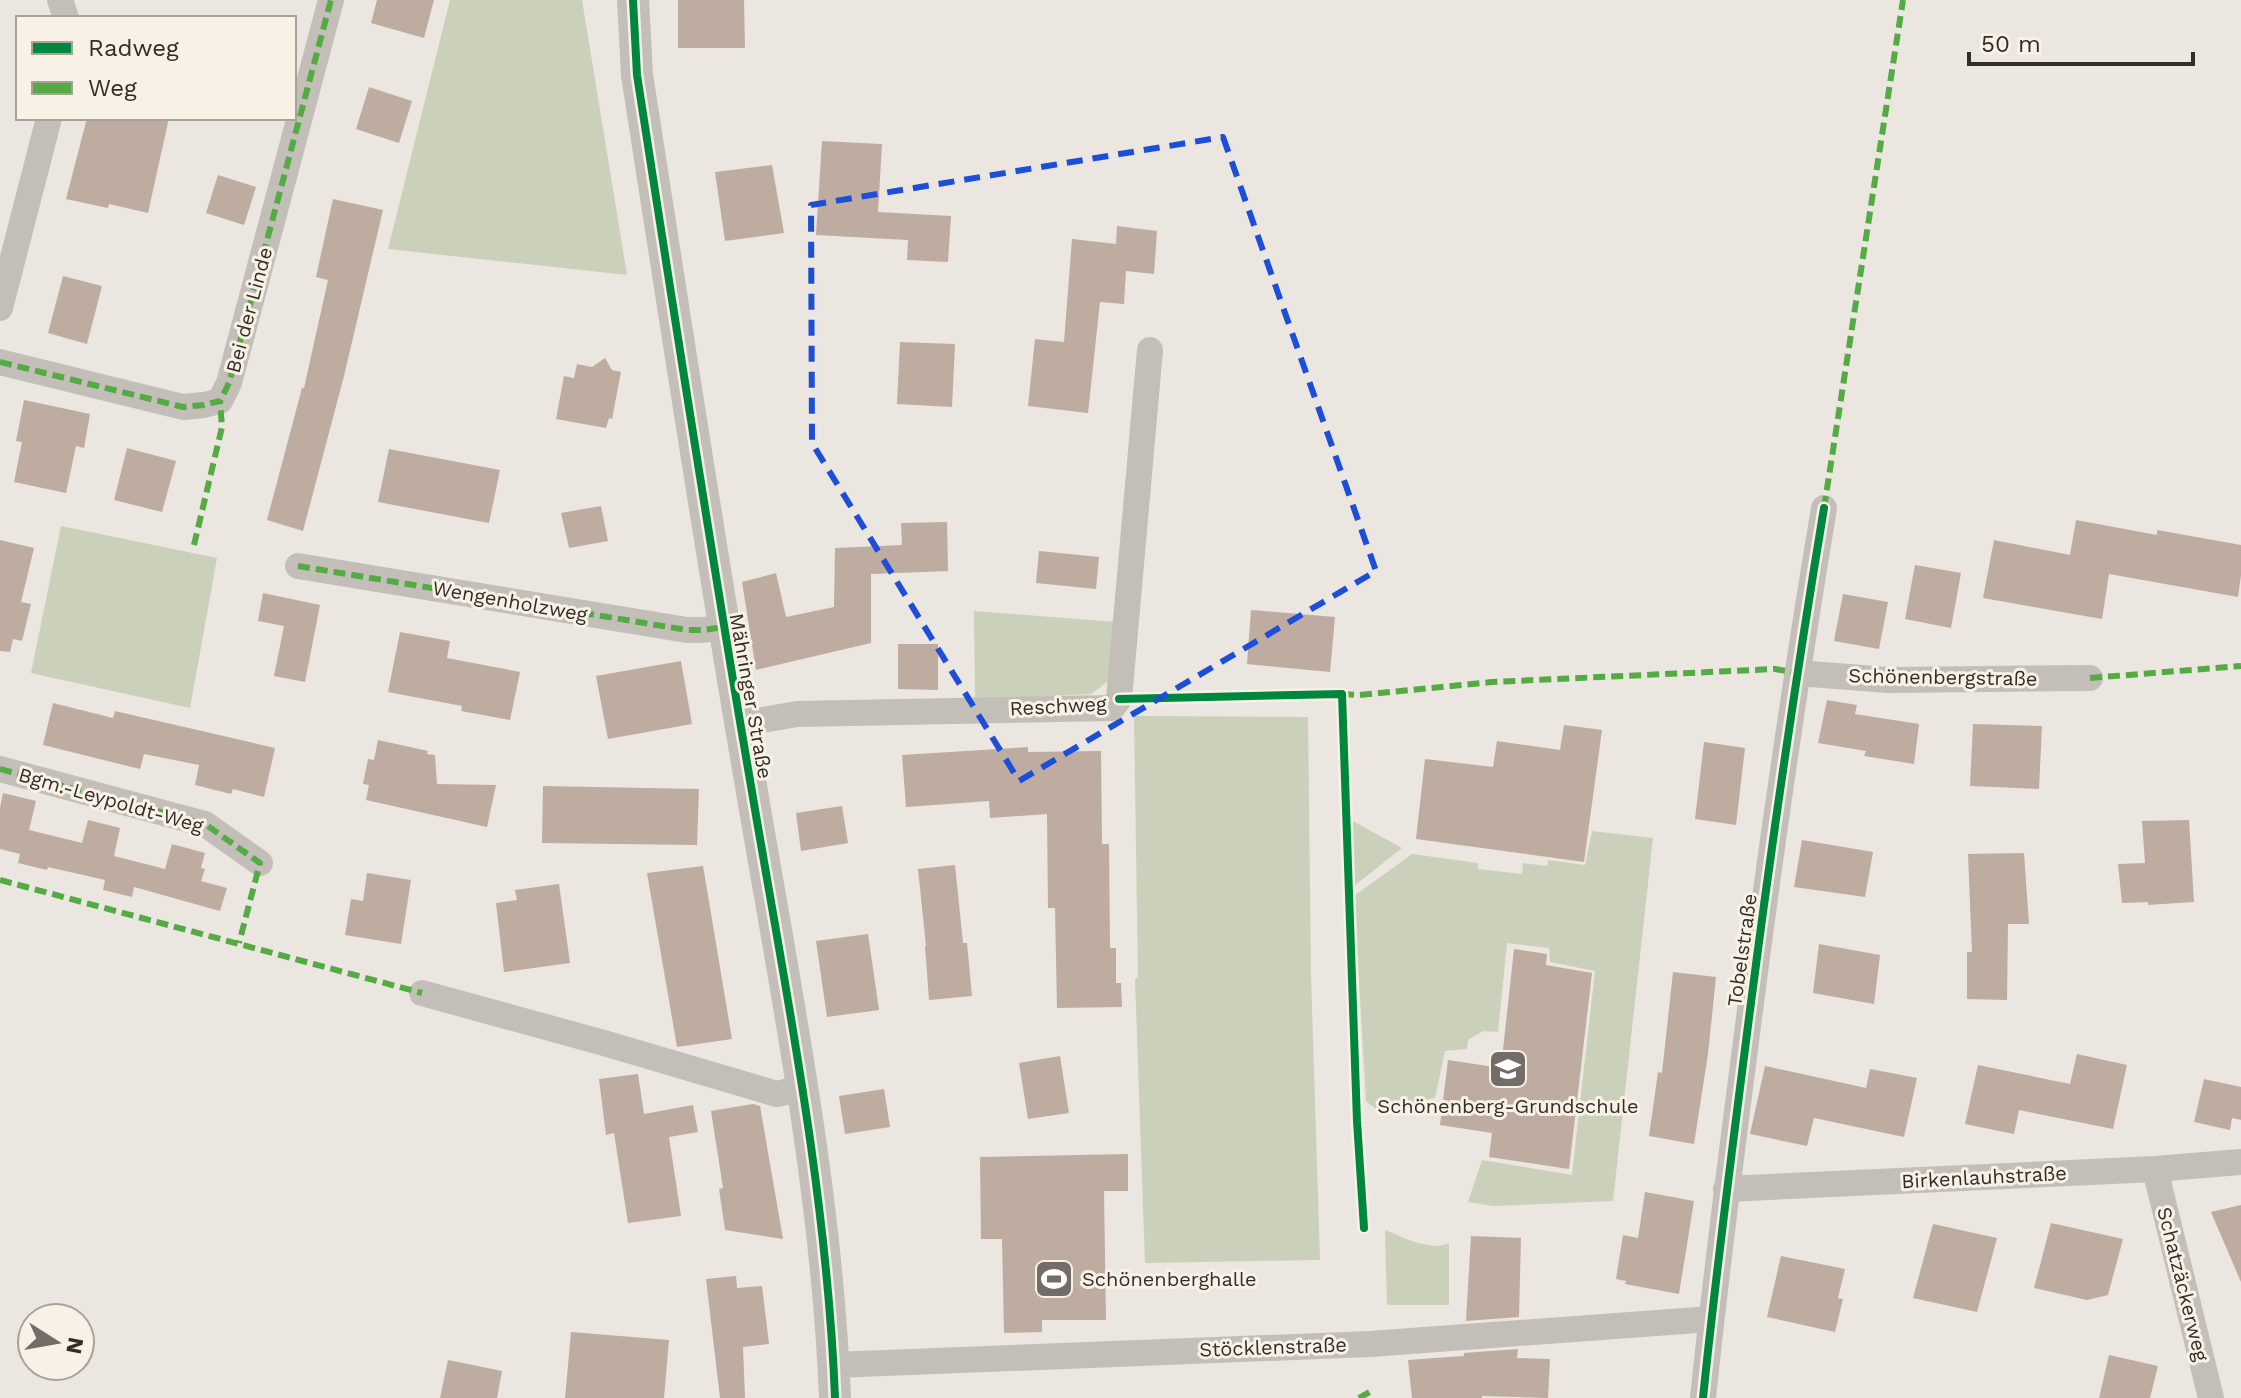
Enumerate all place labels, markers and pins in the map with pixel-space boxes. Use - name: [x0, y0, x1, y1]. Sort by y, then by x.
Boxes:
- school or university icon: Schönenberg-Grundschule: [1487, 1048, 1529, 1090]
- place label: Schönenberg-Grundschule: [1377, 1094, 1639, 1118]
- sports icon: Schönenberghalle: [1033, 1258, 1075, 1300]
- place label: Schönenberghalle: [1082, 1267, 1257, 1291]

